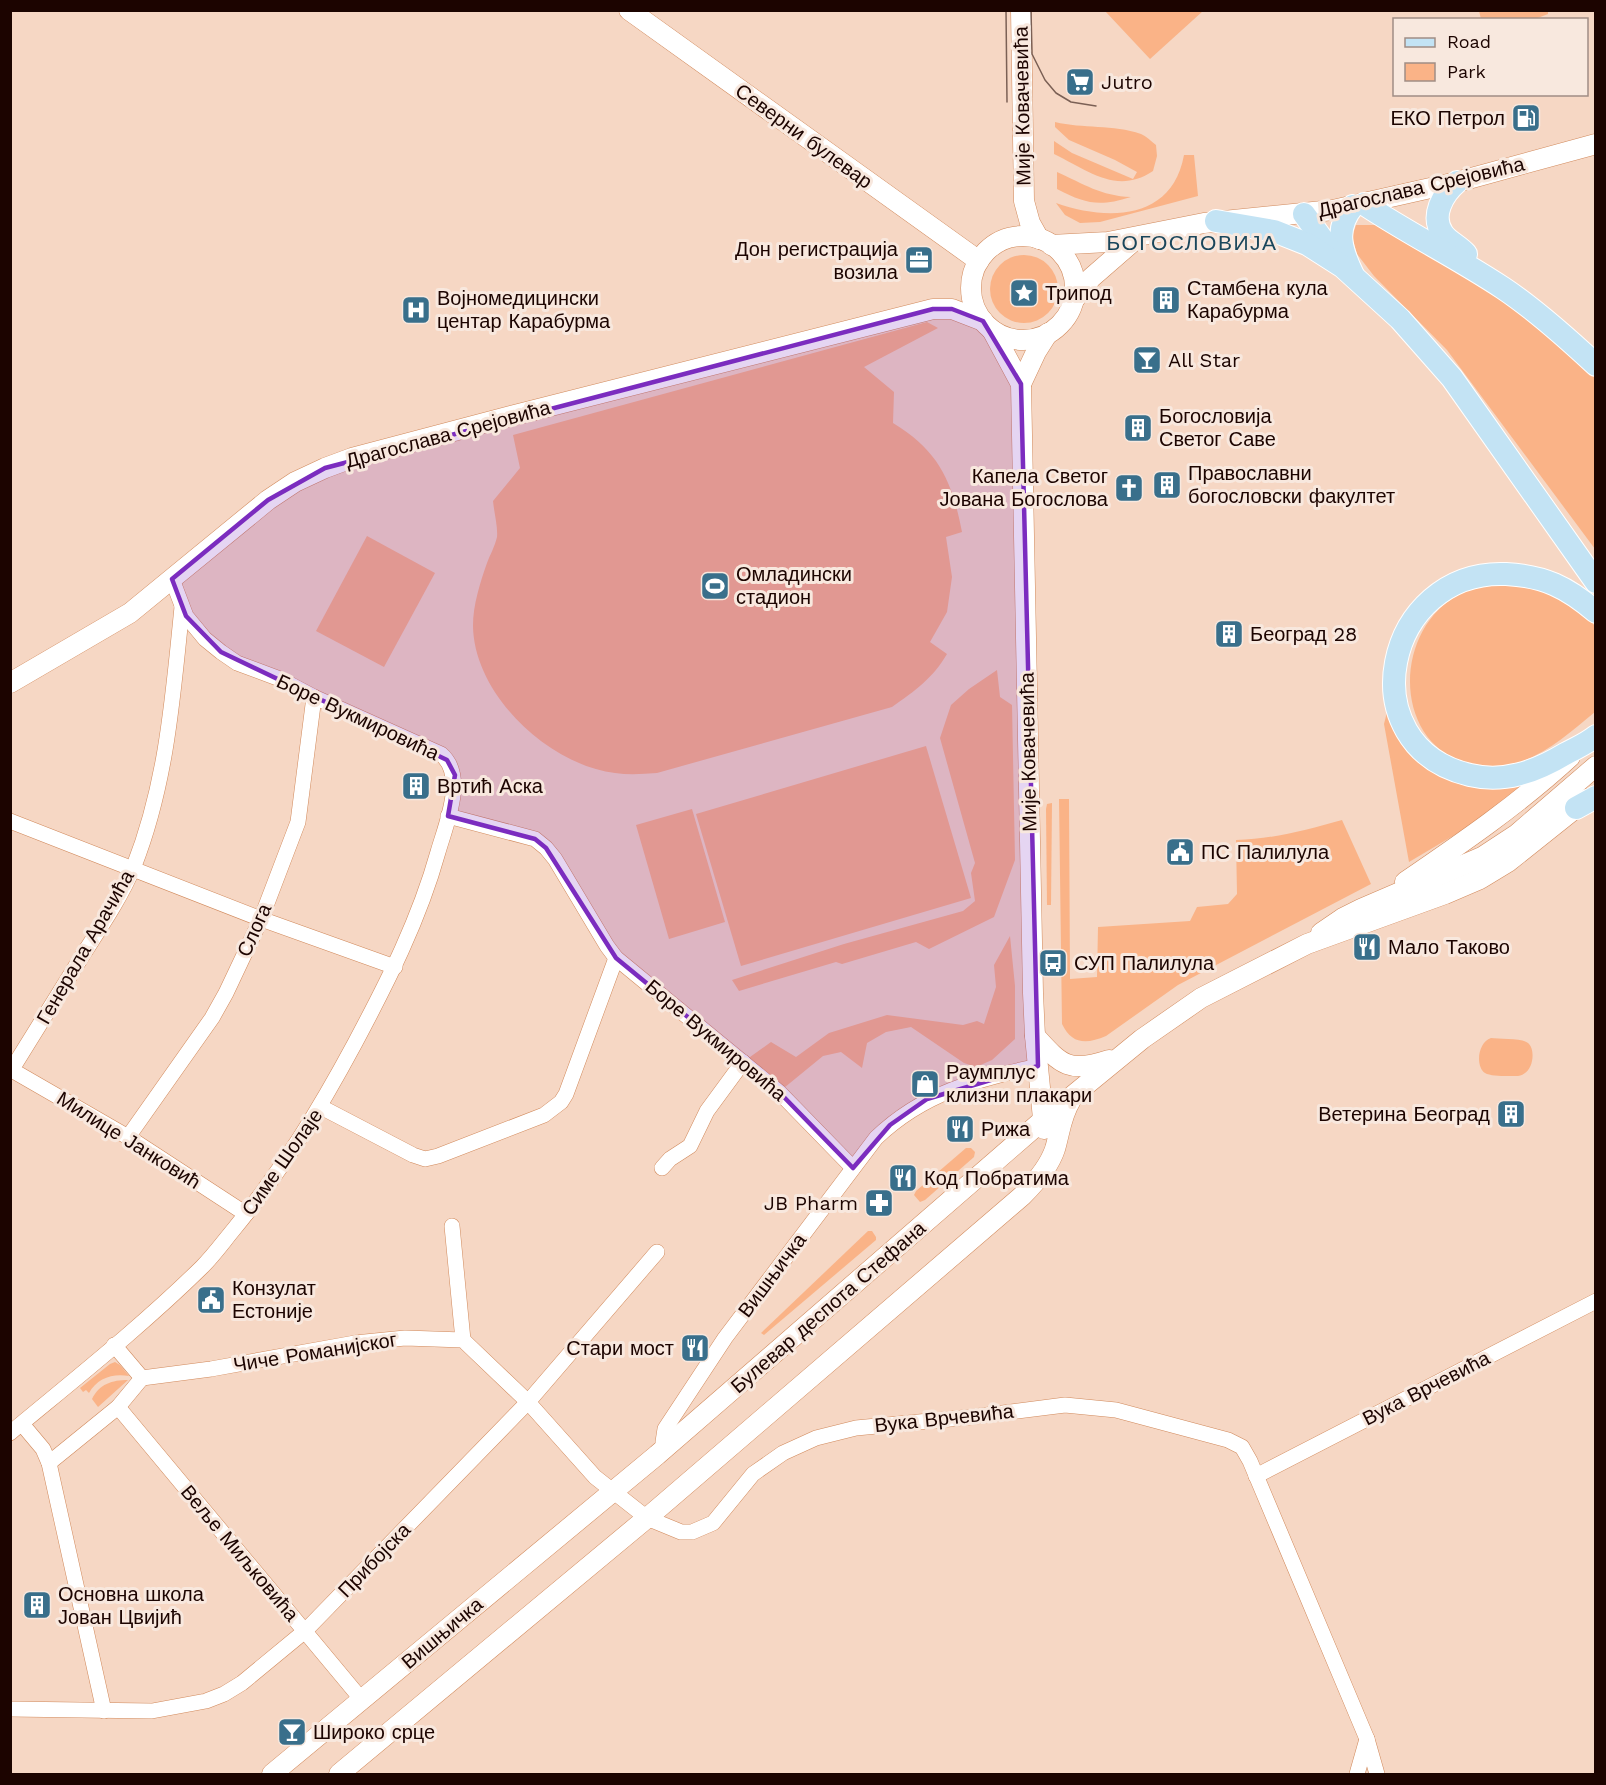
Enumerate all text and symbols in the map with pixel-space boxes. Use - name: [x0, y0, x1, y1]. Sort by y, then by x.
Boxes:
- legend: [1393, 18, 1588, 96]
- street label: Мије Ковачевића: [1009, 25, 1035, 186]
- text: Road: [1447, 31, 1491, 52]
- text: Park: [1447, 61, 1486, 82]
- supermarket icon: Jutro: [1064, 66, 1096, 98]
- place label: Jutro: [1101, 70, 1153, 94]
- street label: Северни булевар: [731, 78, 877, 194]
- fuel station icon: ЕКО Петрол: [1510, 102, 1542, 134]
- place label: ЕКО Петрол: [1390, 106, 1505, 130]
- street label: Драгослава Срејовића: [1315, 151, 1527, 222]
- district label: БОГОСЛОВИЈА: [1106, 230, 1278, 255]
- place label: Дон регистрација возила: [735, 237, 899, 284]
- office icon: Дон регистрација возила: [903, 244, 935, 276]
- place label: Стамбена кула Карабурма: [1187, 276, 1329, 323]
- place icon: Трипод: [1008, 277, 1040, 309]
- place label: Трипод: [1045, 281, 1112, 305]
- building icon: Стамбена кула Карабурма: [1150, 284, 1182, 316]
- place label: Војномедицински центар Карабурма: [437, 286, 611, 333]
- hospital icon: Војномедицински центар Карабурма: [400, 294, 432, 326]
- bar icon: All Star: [1131, 344, 1163, 376]
- place label: All Star: [1168, 348, 1240, 372]
- street label: Драгослава Срејовића: [343, 395, 554, 473]
- place label: Богословија Светог Саве: [1159, 404, 1276, 451]
- building icon: Богословија Светог Саве: [1122, 412, 1154, 444]
- place label: Православни богословски факултет: [1188, 461, 1395, 508]
- place label: Капела Светог Јована Богослова: [940, 464, 1109, 511]
- building icon: Православни богословски факултет: [1151, 469, 1183, 501]
- church icon: Капела Светог Јована Богослова: [1113, 472, 1145, 504]
- place label: Омладински стадион: [736, 562, 852, 609]
- sports icon: Омладински стадион: [699, 570, 731, 602]
- building icon: Београд 28: [1213, 618, 1245, 650]
- place label: Београд 28: [1250, 622, 1357, 646]
- street label: Боре Вукмировића: [273, 669, 444, 766]
- street label: Мије Ковачевића: [1015, 671, 1041, 832]
- building icon: Вртић Аска: [400, 770, 432, 802]
- place label: Вртић Аска: [437, 774, 544, 798]
- public building icon: ПС Палилула: [1164, 836, 1196, 868]
- place label: ПС Палилула: [1201, 840, 1330, 864]
- street label: Генерала Арачића: [31, 865, 139, 1028]
- street label: Слога: [232, 899, 277, 960]
- restaurant icon: Мало Таково: [1351, 931, 1383, 963]
- place label: Мало Таково: [1388, 935, 1510, 959]
- bus stop icon: СУП Палилула: [1037, 947, 1069, 979]
- place label: СУП Палилула: [1074, 951, 1215, 975]
- street label: Боре Вукмировића: [641, 974, 792, 1106]
- place label: Раумплус клизни плакари: [946, 1060, 1092, 1107]
- shop icon: Раумплус клизни плакари: [909, 1068, 941, 1100]
- street label: Милице Јанковић: [53, 1086, 205, 1194]
- building icon: Ветерина Београд: [1495, 1098, 1527, 1130]
- place label: Ветерина Београд: [1318, 1102, 1490, 1126]
- street label: Симе Шолаје: [236, 1104, 328, 1220]
- restaurant icon: Рижа: [944, 1113, 976, 1145]
- place label: Рижа: [981, 1117, 1031, 1141]
- restaurant icon: Код Побратима: [887, 1162, 919, 1194]
- place label: Код Побратима: [924, 1166, 1070, 1190]
- pharmacy icon: JB Pharm: [863, 1187, 895, 1219]
- place label: JB Pharm: [764, 1191, 858, 1215]
- street label: Булевар деспота Стефана: [726, 1215, 931, 1398]
- street label: Вишњичка: [733, 1228, 812, 1322]
- place label: Конзулат Естоније: [232, 1276, 316, 1323]
- public building icon: Конзулат Естоније: [195, 1284, 227, 1316]
- street label: Чиче Романијског: [231, 1327, 399, 1377]
- restaurant icon: Стари мост: [679, 1332, 711, 1364]
- place label: Стари мост: [566, 1336, 674, 1360]
- street label: Вука Врчевића: [1358, 1345, 1495, 1430]
- street label: Вука Врчевића: [873, 1399, 1016, 1437]
- street label: Веље Миљковића: [176, 1480, 305, 1627]
- street label: Прибојска: [333, 1517, 416, 1602]
- place label: Основна школа Јован Цвијић: [58, 1582, 205, 1629]
- building icon: Основна школа Јован Цвијић: [21, 1589, 53, 1621]
- street label: Вишњичка: [396, 1592, 488, 1674]
- bar icon: Широко срце: [276, 1716, 308, 1748]
- place label: Широко срце: [313, 1720, 435, 1744]

